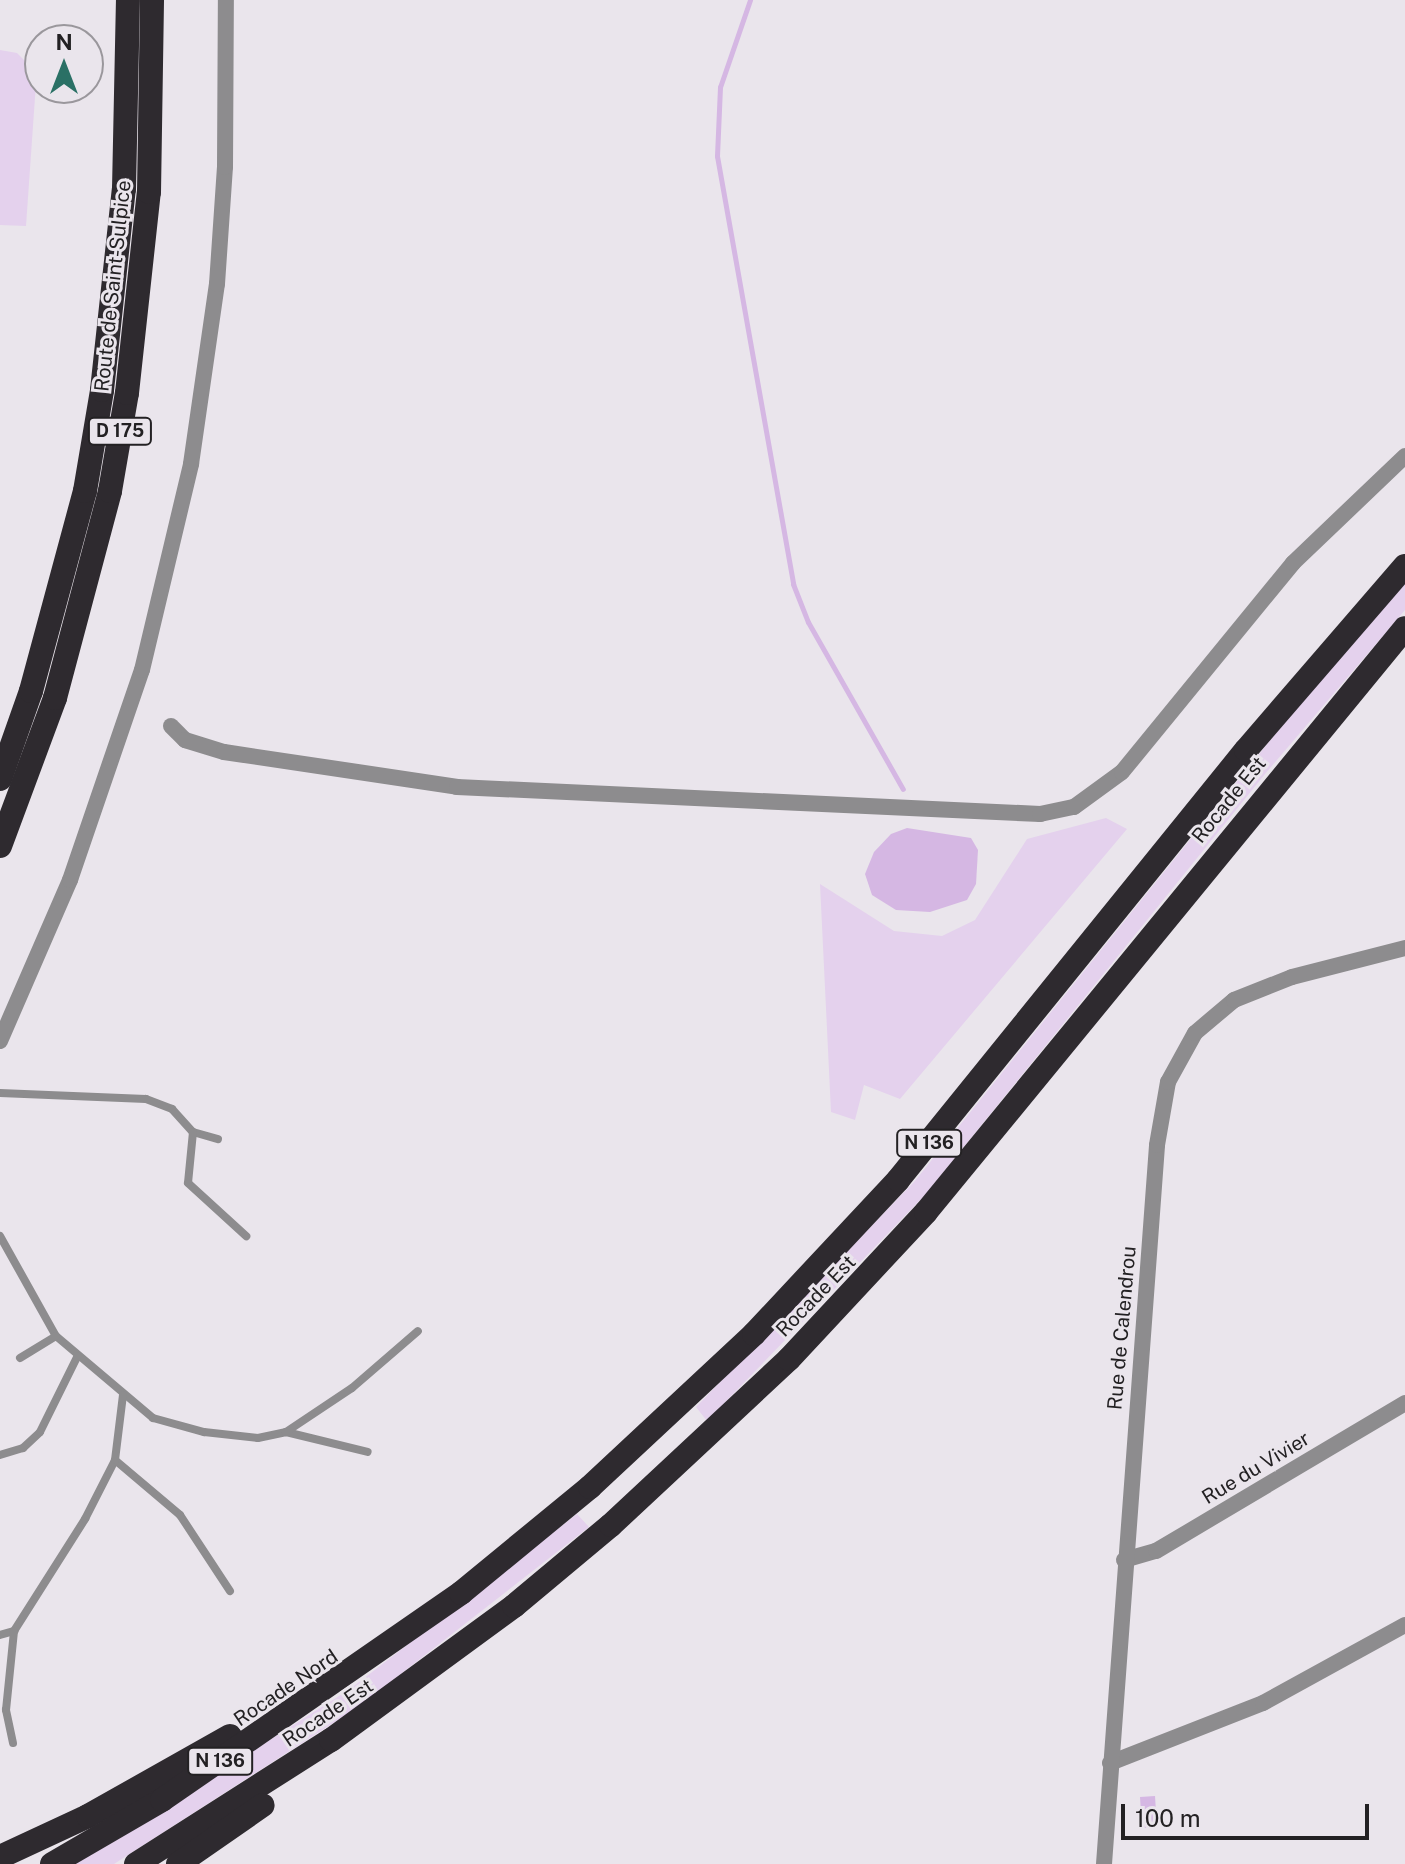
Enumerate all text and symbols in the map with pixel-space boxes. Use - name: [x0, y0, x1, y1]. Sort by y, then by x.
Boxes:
- north arrow: [24, 24, 104, 104]
- text: N: [55, 29, 73, 55]
- street label: Route de Saint-Sulpice: [90, 179, 136, 393]
- road number: D 175: [86, 417, 154, 445]
- street label: Rocade Est: [1187, 752, 1271, 848]
- road number: N 136: [895, 1129, 963, 1157]
- street label: Rue de Calendrou: [1103, 1245, 1141, 1411]
- street label: Rocade Est: [771, 1250, 861, 1342]
- street label: Rue du Vivier: [1197, 1426, 1315, 1510]
- street label: Rocade Nord: [229, 1644, 343, 1732]
- street label: Rocade Est: [278, 1674, 378, 1752]
- road number: N 136: [186, 1747, 254, 1775]
- scale bar: [1125, 1788, 1373, 1838]
- text: 100 m: [1135, 1804, 1201, 1832]

